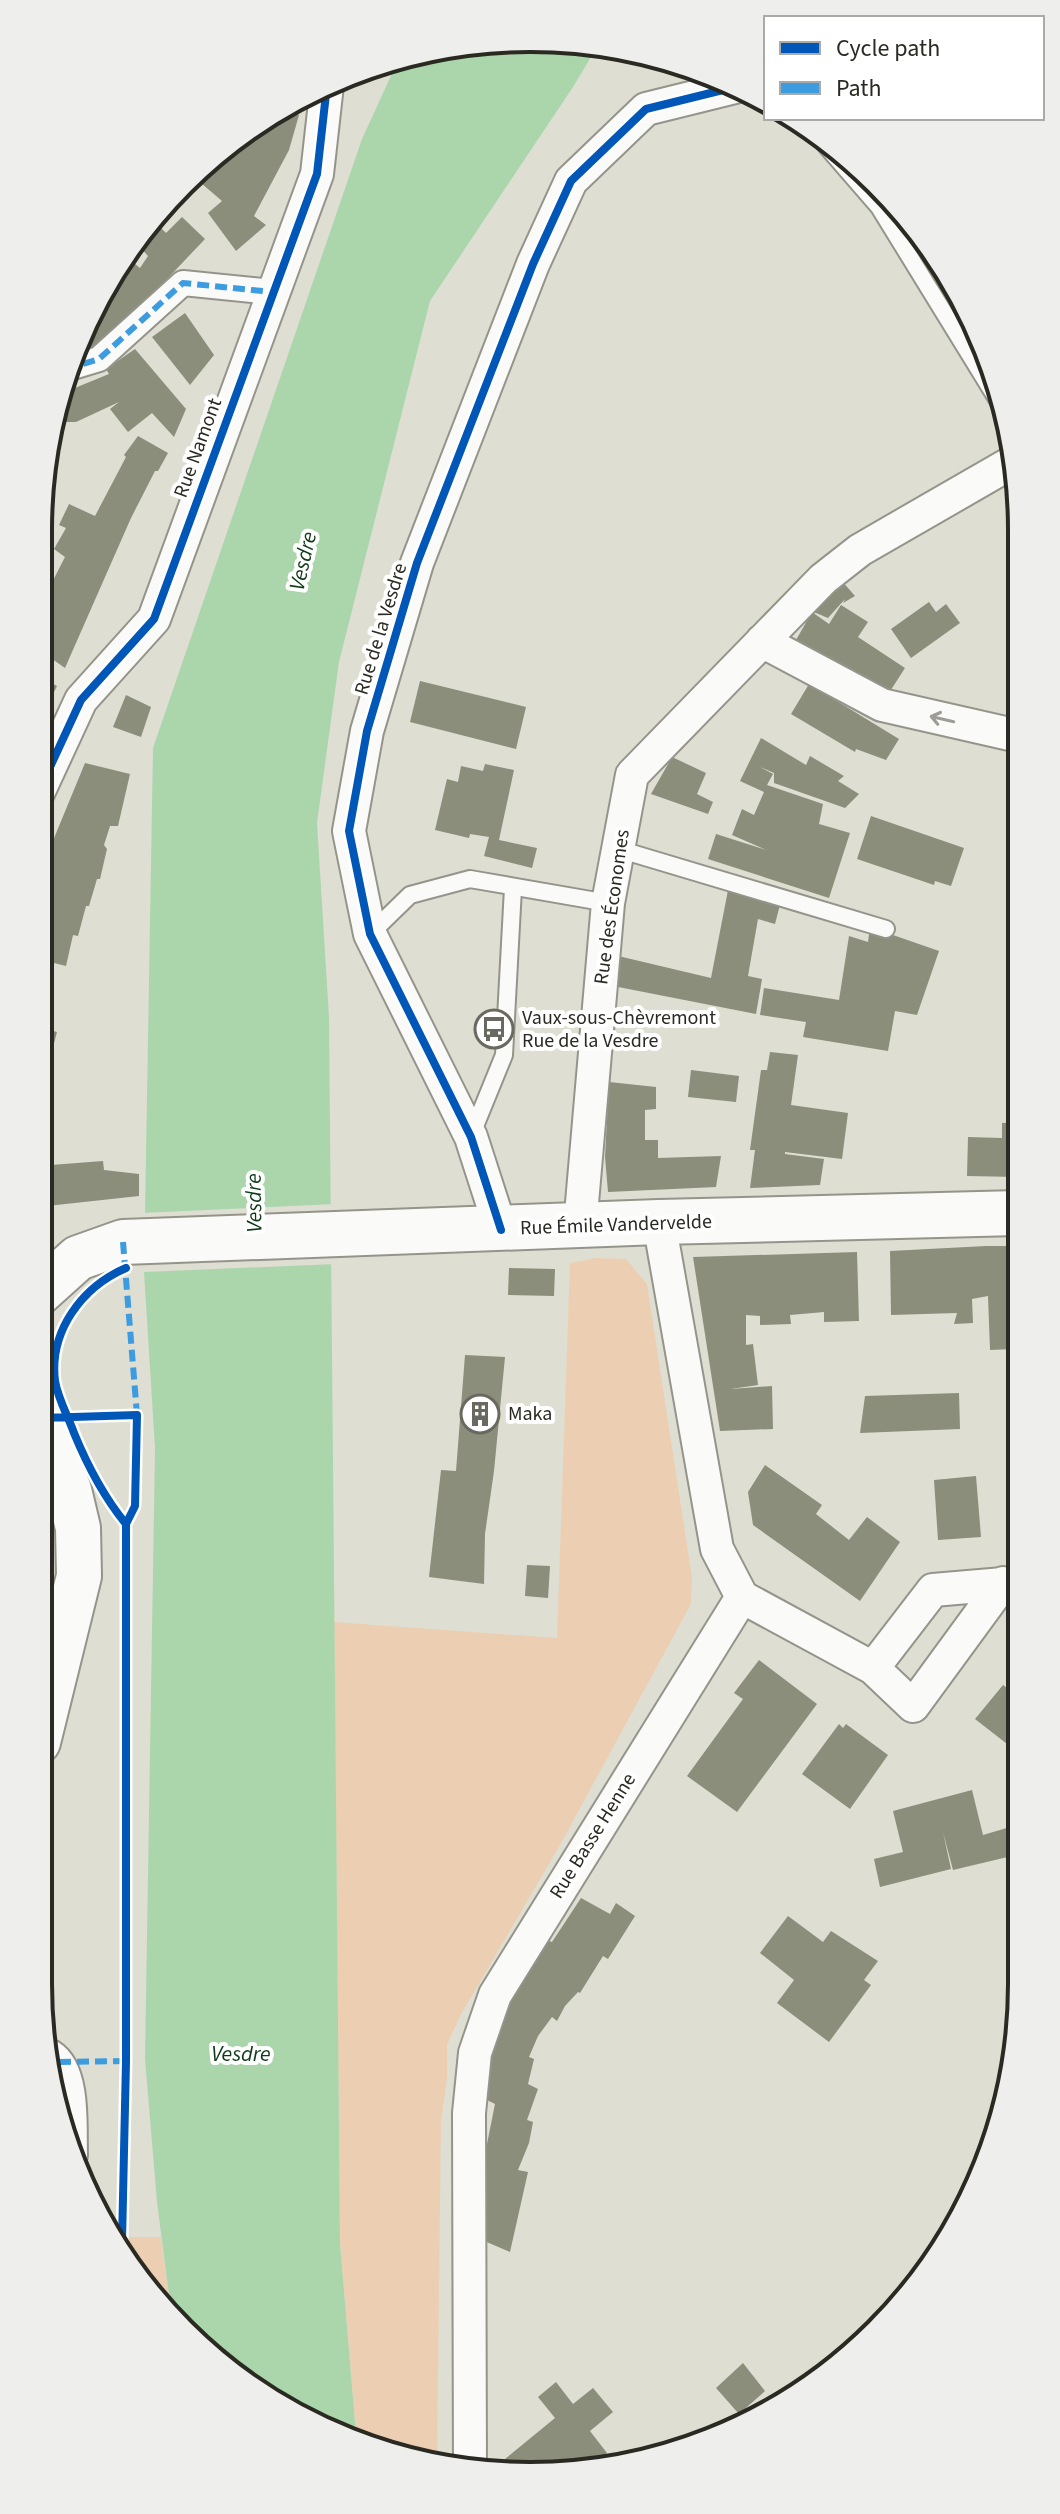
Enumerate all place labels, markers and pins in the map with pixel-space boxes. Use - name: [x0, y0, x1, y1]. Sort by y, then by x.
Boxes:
- place label: Vaux-sous-Chèvremont Rue de la Vesdre: [522, 1004, 716, 1055]
- bus stop icon: Vaux-sous-Chèvremont Rue de la Vesdre: [473, 1008, 515, 1050]
- building icon: Maka: [459, 1393, 501, 1435]
- place label: Maka: [508, 1400, 552, 1428]

